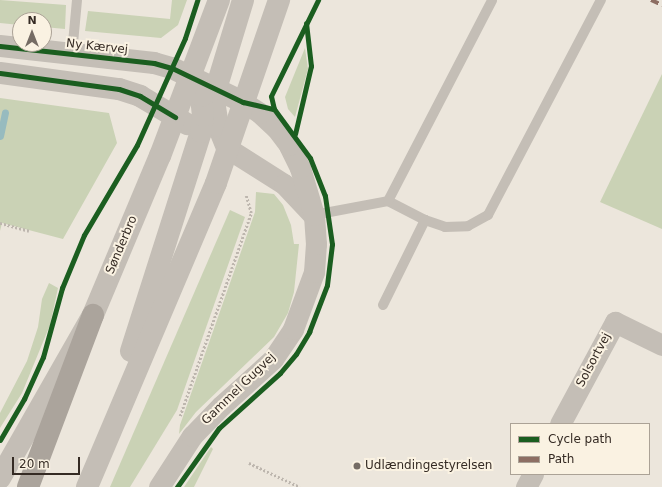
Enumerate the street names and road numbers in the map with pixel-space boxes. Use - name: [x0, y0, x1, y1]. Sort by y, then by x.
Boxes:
- street label: Ny Kærvej: [65, 37, 129, 57]
- street label: Sønderbro: [103, 214, 141, 276]
- street label: Solsortvej: [574, 330, 614, 390]
- street label: Gammel Gugvej: [199, 350, 279, 428]

